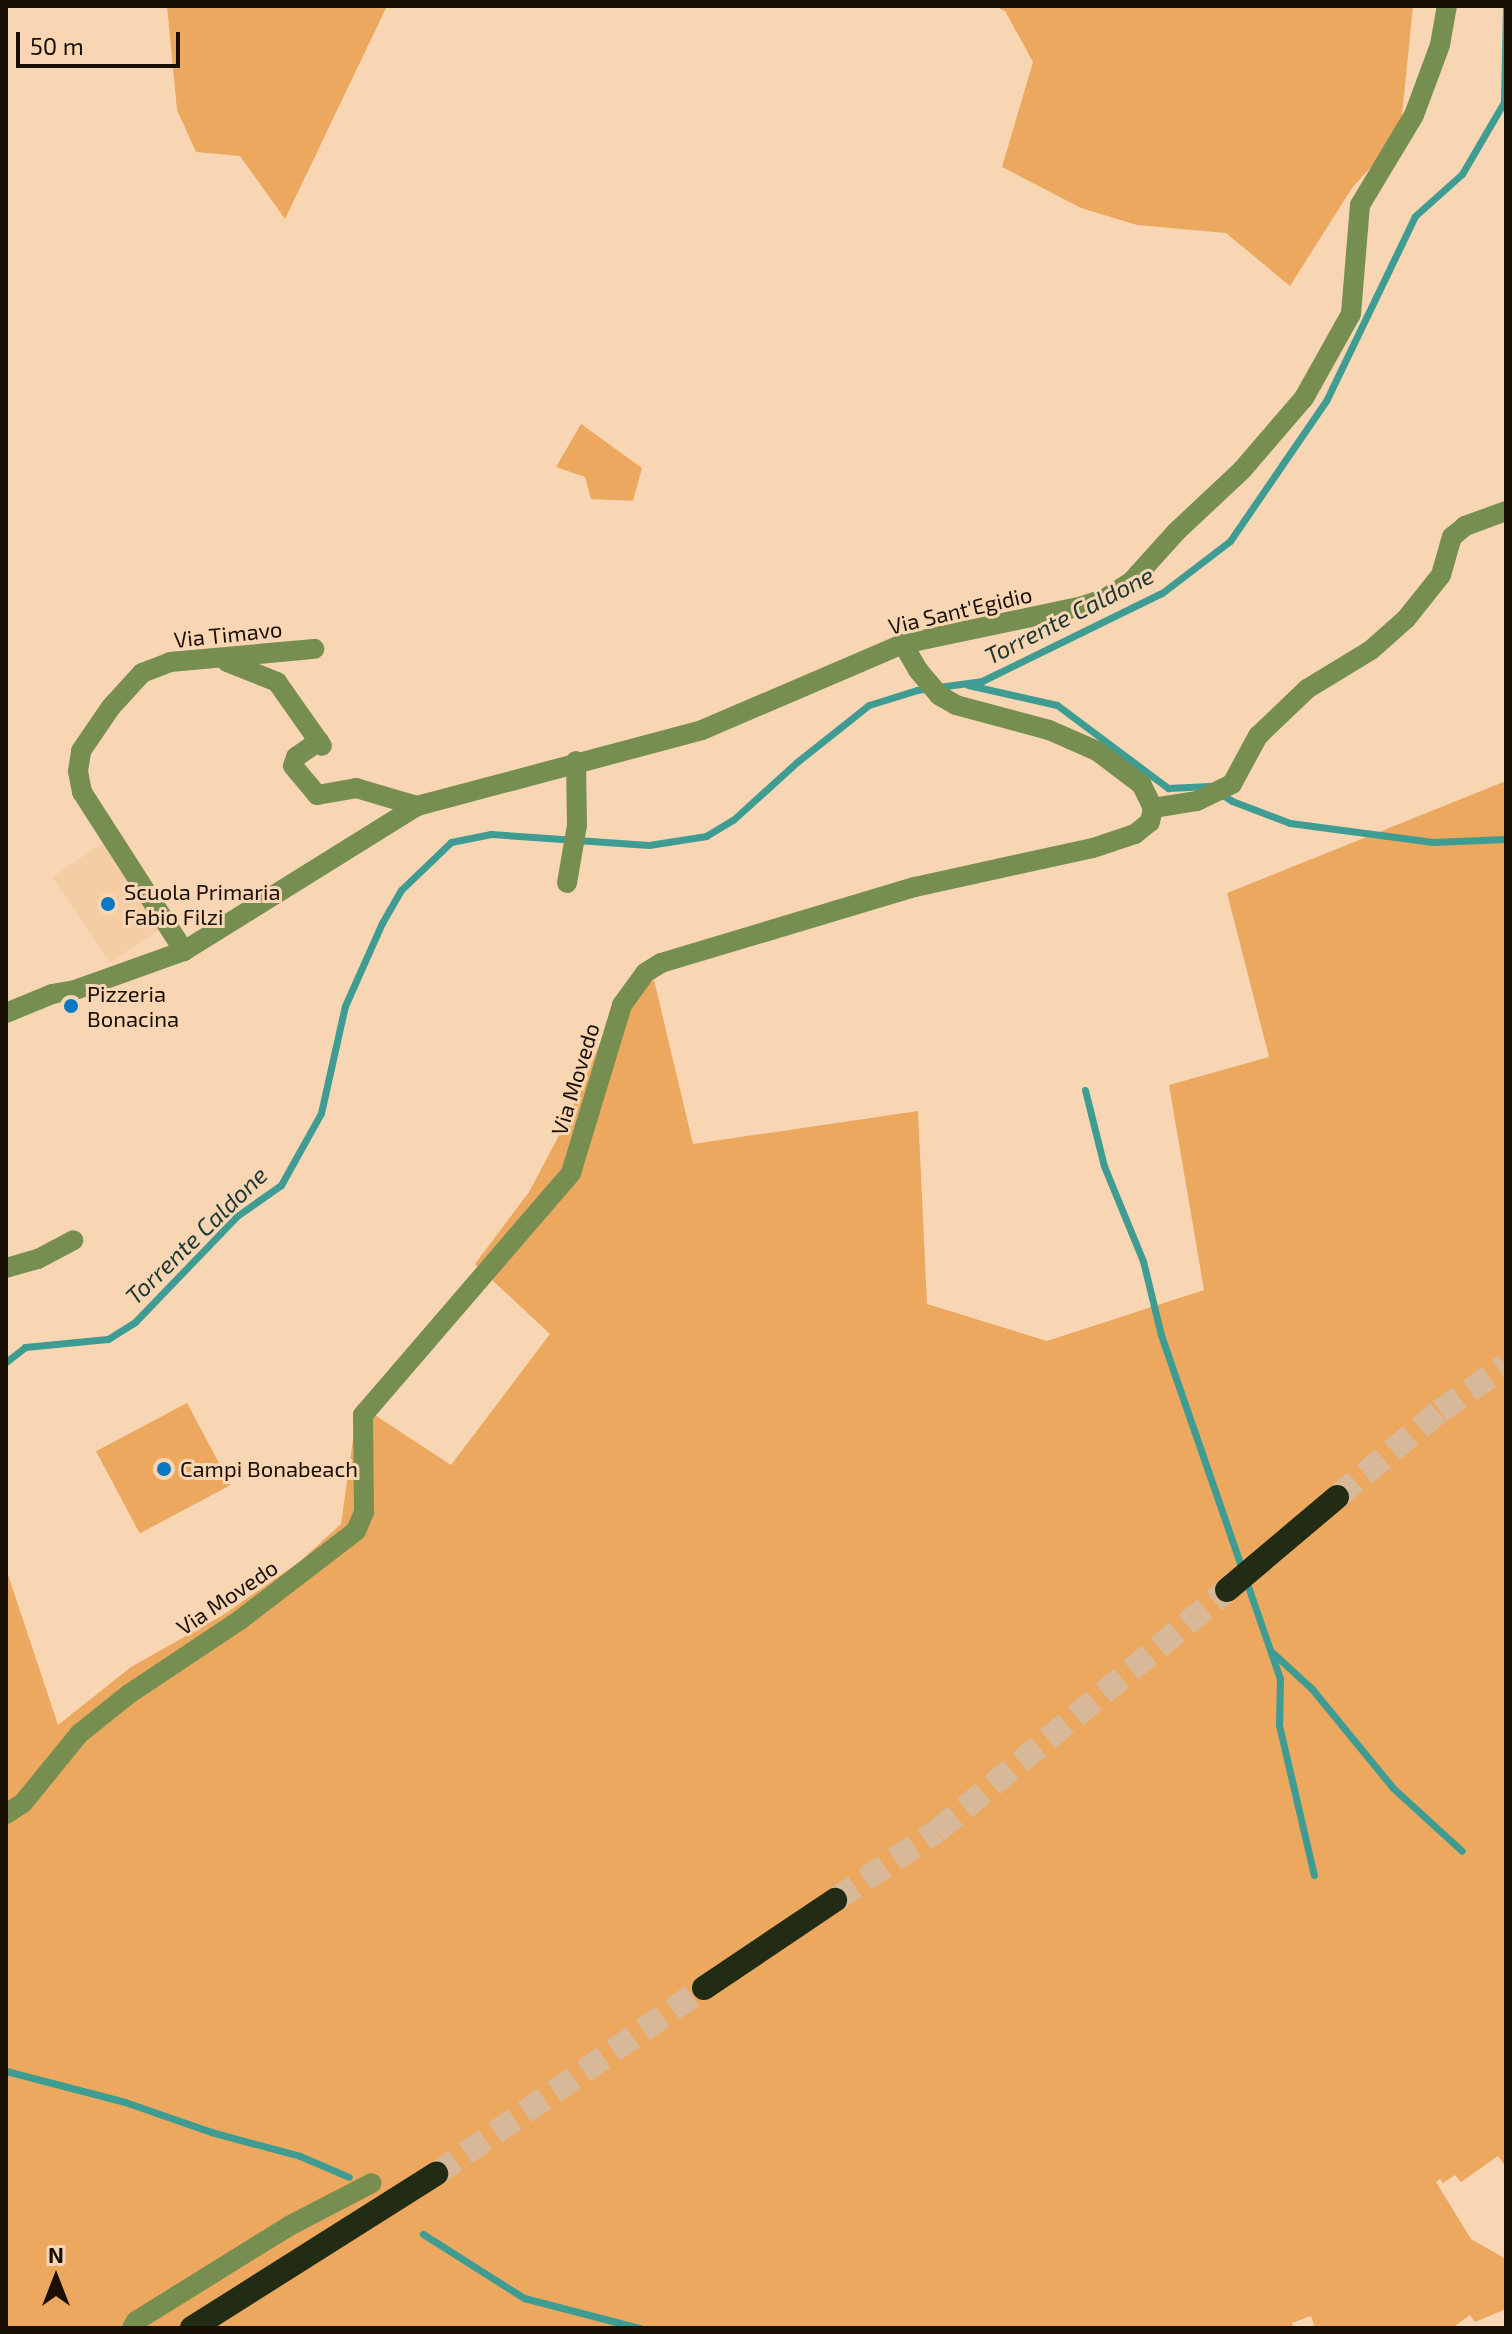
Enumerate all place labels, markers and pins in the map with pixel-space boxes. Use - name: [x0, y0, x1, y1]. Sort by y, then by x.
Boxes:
- place label: Scuola Primaria Fabio Filzi: [124, 878, 281, 930]
- marker: Scuola Primaria Fabio Filzi: [99, 895, 117, 913]
- place label: Pizzeria Bonacina: [87, 980, 179, 1032]
- marker: Pizzeria Bonacina: [62, 997, 80, 1015]
- place label: Campi Bonabeach: [180, 1456, 358, 1482]
- marker: Campi Bonabeach: [155, 1460, 173, 1478]

